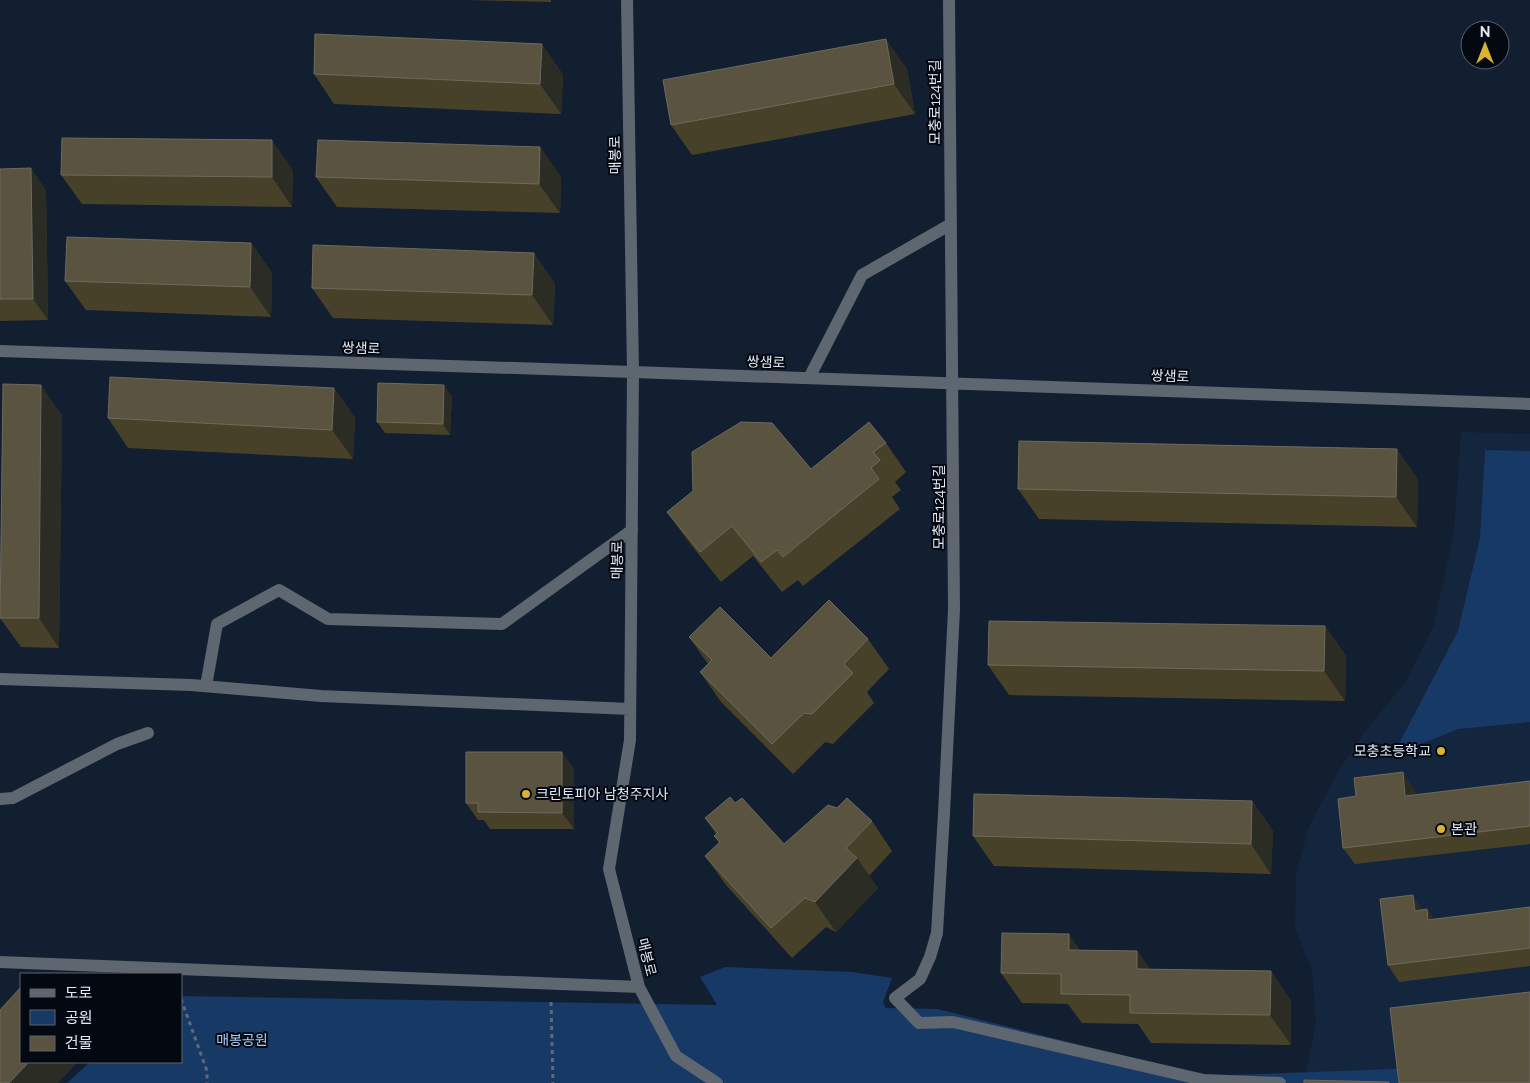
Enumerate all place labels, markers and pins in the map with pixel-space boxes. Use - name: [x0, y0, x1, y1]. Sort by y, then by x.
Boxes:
- place label: 모충초등학교: [1354, 743, 1431, 759]
- marker: 모충초등학교: [1435, 745, 1447, 757]
- place label: 크린토피아 남청주지사: [536, 786, 668, 802]
- marker: 크린토피아 남청주지사: [520, 788, 532, 800]
- place label: 본관: [1451, 821, 1477, 837]
- marker: 본관: [1435, 823, 1447, 835]

